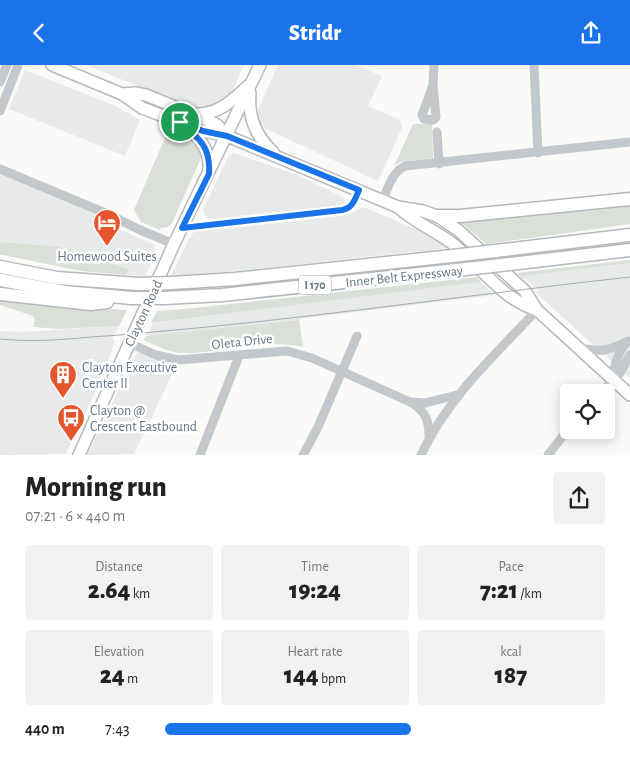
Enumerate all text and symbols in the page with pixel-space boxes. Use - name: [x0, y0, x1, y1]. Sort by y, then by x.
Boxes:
- icon: back: [25, 19, 53, 47]
- icon: share: [577, 19, 605, 47]
- text: Stridr: [289, 22, 341, 44]
- pin: [159, 101, 201, 143]
- icon: arrive: [166, 108, 194, 136]
- hotel icon: Homewood Suites: [92, 208, 122, 247]
- place label: Homewood Suites: [57, 250, 157, 264]
- street label: Inner Belt Expressway: [345, 264, 463, 290]
- road number: I 170: [299, 275, 331, 295]
- street label: Clayton Road: [122, 278, 165, 349]
- street label: Oleta Drive: [211, 332, 273, 352]
- building icon: Clayton Executive Center II: [48, 360, 78, 399]
- place label: Clayton Executive Center II: [82, 361, 177, 391]
- map controls: [560, 384, 615, 439]
- button: locate: [560, 384, 615, 439]
- bus stop icon: Clayton @ Crescent Eastbound: [56, 403, 86, 442]
- place label: Clayton @ Crescent Eastbound: [90, 404, 197, 434]
- button: share: [553, 472, 605, 524]
- text: Morning run: [25, 474, 167, 502]
- text: 07:21 · 6 × 440 m: [25, 508, 125, 524]
- text: Distance: [95, 560, 143, 574]
- text: Time: [301, 560, 329, 574]
- text: Pace: [498, 560, 524, 574]
- text: 2.64: [88, 578, 130, 603]
- text: 19:24: [289, 578, 341, 603]
- text: 7:21: [480, 578, 518, 603]
- text: km: [130, 587, 150, 601]
- text: /km: [518, 587, 542, 601]
- text: Elevation: [94, 645, 144, 659]
- text: Heart rate: [288, 645, 342, 659]
- text: kcal: [500, 645, 522, 659]
- text: 24: [100, 663, 125, 688]
- text: 144: [284, 663, 319, 688]
- text: 187: [495, 663, 527, 688]
- text: m: [125, 672, 138, 686]
- text: bpm: [319, 672, 346, 686]
- text: 440 m: [25, 721, 65, 737]
- text: 7:43: [105, 721, 130, 737]

